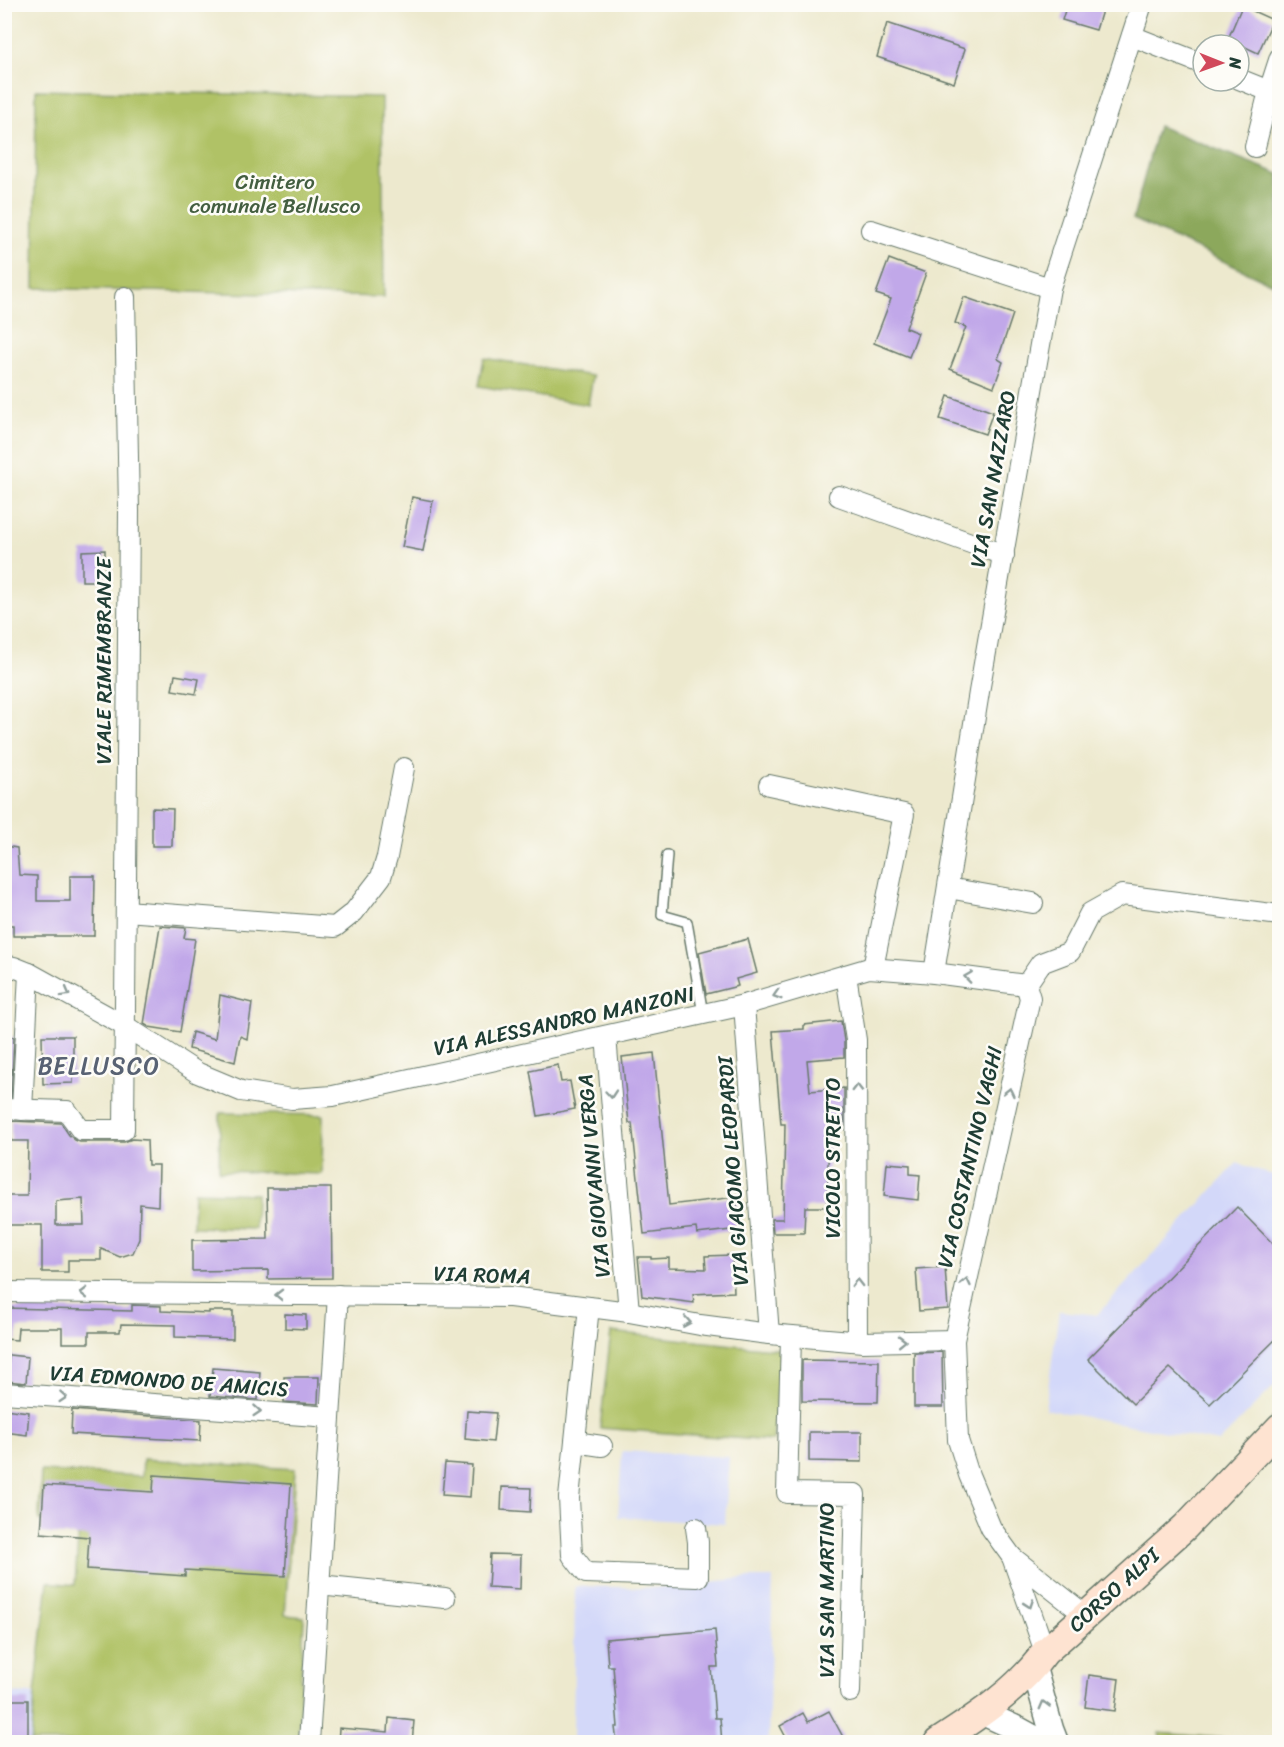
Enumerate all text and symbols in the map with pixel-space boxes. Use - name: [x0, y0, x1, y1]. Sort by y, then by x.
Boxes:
- north arrow: [1191, 33, 1251, 93]
- text: N: [1221, 56, 1250, 70]
- park label: Cimitero comunale Bellusco: [190, 163, 361, 225]
- street label: VIA SAN NAZZARO: [959, 387, 1027, 571]
- street label: VIALE RIMEMBRANZE: [85, 556, 123, 765]
- one-way arrow: [963, 972, 972, 984]
- street label: VIA ALESSANDRO MANZONI: [430, 975, 699, 1067]
- one-way arrow: [60, 986, 70, 997]
- one-way arrow: [772, 988, 783, 1000]
- street label: VIA COSTANTINO VAGHI: [926, 1042, 1014, 1272]
- district label: BELLUSCO: [38, 1045, 160, 1087]
- street label: VIA GIACOMO LEOPARDI: [706, 1053, 760, 1287]
- street label: VIA GIOVANNI VERGA: [566, 1073, 622, 1279]
- street label: VICOLO STRETTO: [814, 1077, 852, 1239]
- one-way arrow: [851, 1083, 863, 1092]
- one-way arrow: [1002, 1087, 1015, 1097]
- one-way arrow: [604, 1090, 617, 1099]
- street label: VIA ROMA: [433, 1254, 531, 1296]
- one-way arrow: [851, 1278, 863, 1287]
- one-way arrow: [959, 1278, 972, 1288]
- one-way arrow: [80, 1287, 89, 1299]
- one-way arrow: [275, 1289, 284, 1301]
- one-way arrow: [682, 1315, 692, 1328]
- one-way arrow: [897, 1335, 906, 1347]
- street label: VIA EDMONDO DE AMICIS: [49, 1354, 289, 1408]
- one-way arrow: [58, 1391, 67, 1404]
- one-way arrow: [253, 1405, 262, 1418]
- street label: VIA SAN MARTINO: [808, 1502, 846, 1678]
- street label: CORSO ALPI: [1059, 1537, 1170, 1642]
- one-way arrow: [1021, 1598, 1034, 1609]
- one-way arrow: [1039, 1700, 1052, 1710]

